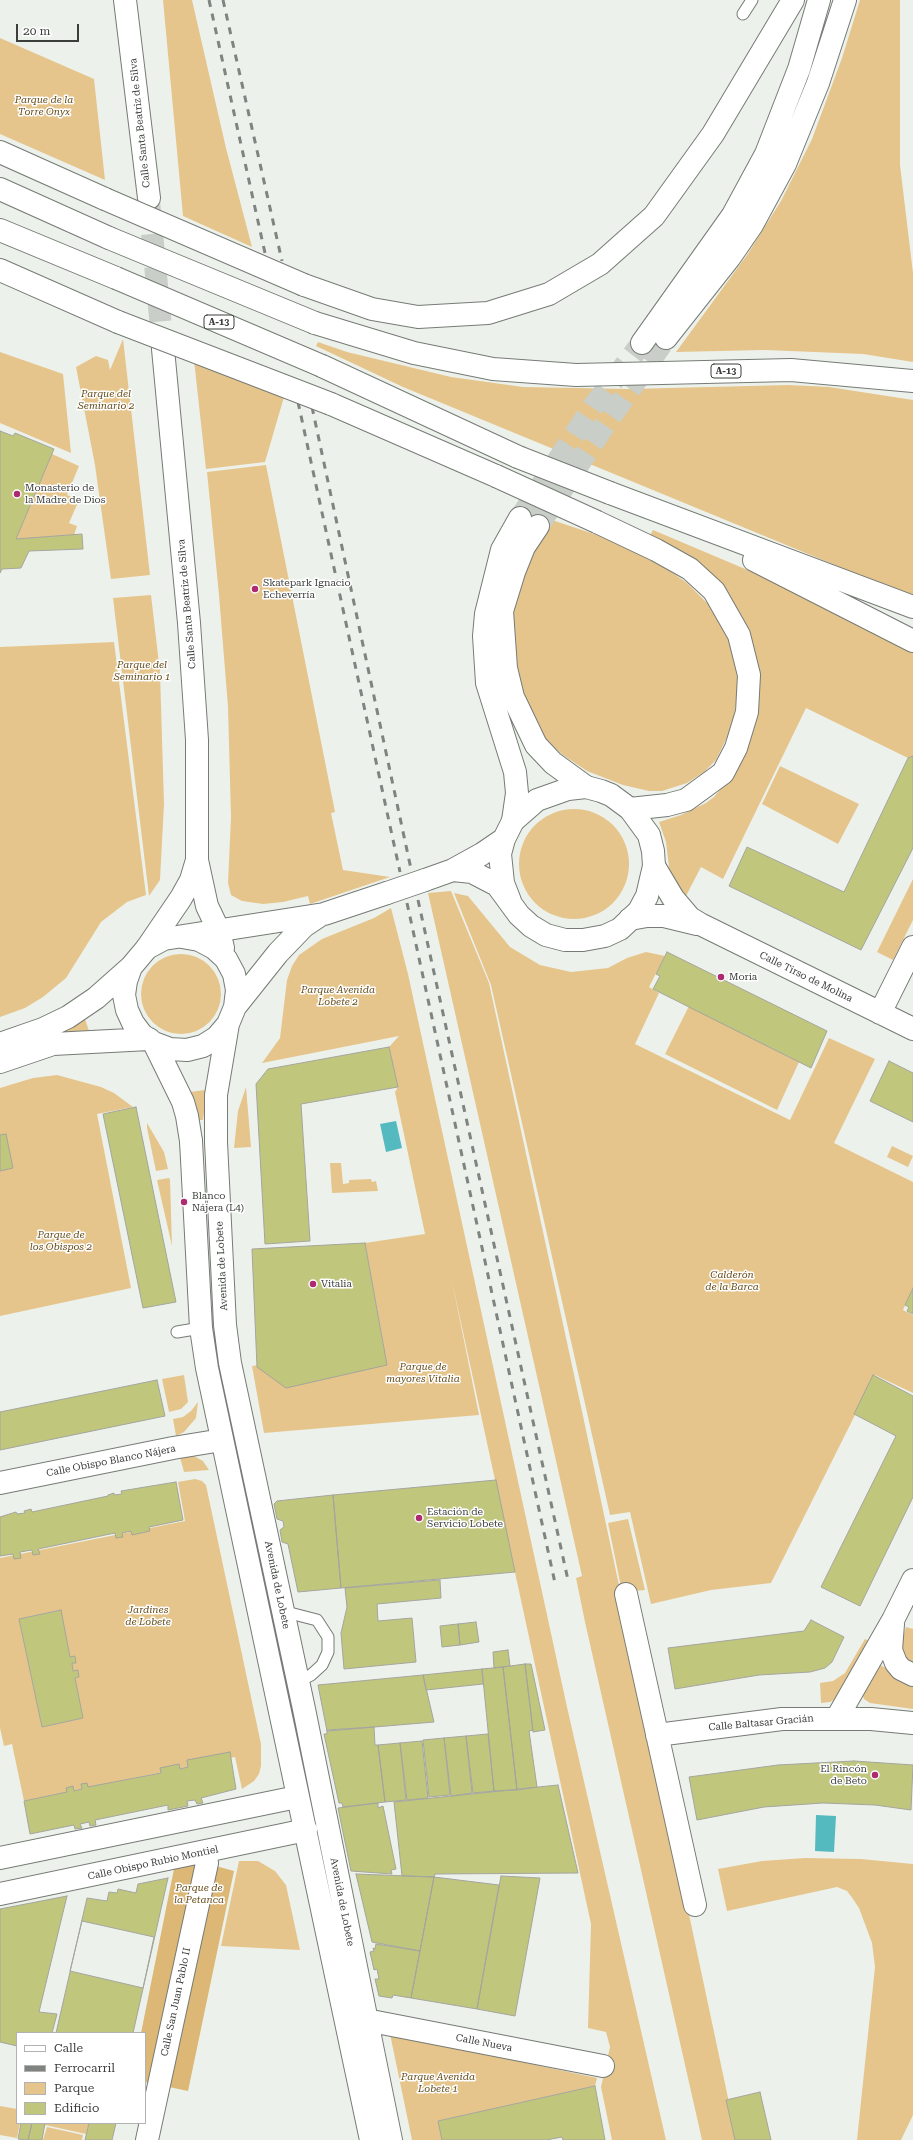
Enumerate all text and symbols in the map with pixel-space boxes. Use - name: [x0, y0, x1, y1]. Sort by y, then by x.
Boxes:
- scale bar: [18, 16, 81, 42]
- text: 20 m: [23, 24, 50, 38]
- street label: Calle Santa Beatriz de Silva: [127, 58, 153, 188]
- park label: Parque de la Torre Onyx: [15, 94, 73, 118]
- road number: A-13: [204, 315, 234, 329]
- road number: A-13: [711, 364, 741, 378]
- park label: Parque del Seminario 2: [78, 388, 134, 412]
- place label: Monasterio de la Madre de Dios: [25, 482, 105, 506]
- marker: Monasterio de la Madre de Dios: [12, 489, 22, 499]
- street label: Calle Santa Beatriz de Silva: [175, 539, 199, 669]
- place label: Skatepark Ignacio Echeverría: [263, 577, 351, 600]
- marker: Skatepark Ignacio Echeverría: [250, 584, 260, 594]
- park label: Parque del Seminario 1: [114, 659, 170, 682]
- street label: Calle Tirso de Molina: [757, 949, 855, 1005]
- place label: Moria: [729, 971, 757, 983]
- marker: Moria: [716, 972, 726, 982]
- park label: Parque Avenida Lobete 2: [301, 984, 375, 1008]
- place label: Blanco Nájera (L4): [192, 1190, 244, 1214]
- marker: Blanco Nájera (L4): [179, 1197, 189, 1207]
- street label: Avenida de Lobete: [214, 1221, 230, 1311]
- park label: Parque de los Obispos 2: [30, 1229, 92, 1252]
- park label: Calderón de la Barca: [705, 1269, 759, 1292]
- place label: Vitalia: [321, 1278, 352, 1290]
- marker: Vitalia: [308, 1279, 318, 1289]
- park label: Parque de mayores Vitalia: [386, 1361, 460, 1384]
- street label: Calle Obispo Blanco Nájera: [45, 1443, 177, 1479]
- place label: Estación de Servicio Lobete: [427, 1506, 503, 1530]
- marker: Estación de Servicio Lobete: [414, 1513, 424, 1523]
- street label: Avenida de Lobete: [262, 1540, 292, 1630]
- park label: Jardines de Lobete: [125, 1604, 171, 1628]
- street label: Calle Baltasar Gracián: [708, 1712, 814, 1734]
- place label: El Rincón de Beto: [820, 1763, 867, 1786]
- marker: El Rincón de Beto: [870, 1770, 880, 1780]
- street label: Calle Obispo Rubio Montiel: [87, 1843, 219, 1883]
- street label: Avenida de Lobete: [328, 1857, 356, 1947]
- park label: Parque de la Petanca: [174, 1882, 224, 1906]
- street label: Calle San Juan Pablo II: [159, 1947, 193, 2057]
- legend: [16, 2032, 146, 2124]
- street label: Calle Nueva: [455, 2032, 513, 2054]
- text: Calle: [54, 2041, 83, 2055]
- text: Ferrocarril: [54, 2061, 115, 2075]
- park label: Parque Avenida Lobete 1: [401, 2071, 475, 2094]
- text: Parque: [54, 2081, 94, 2095]
- text: Edificio: [54, 2101, 99, 2115]

